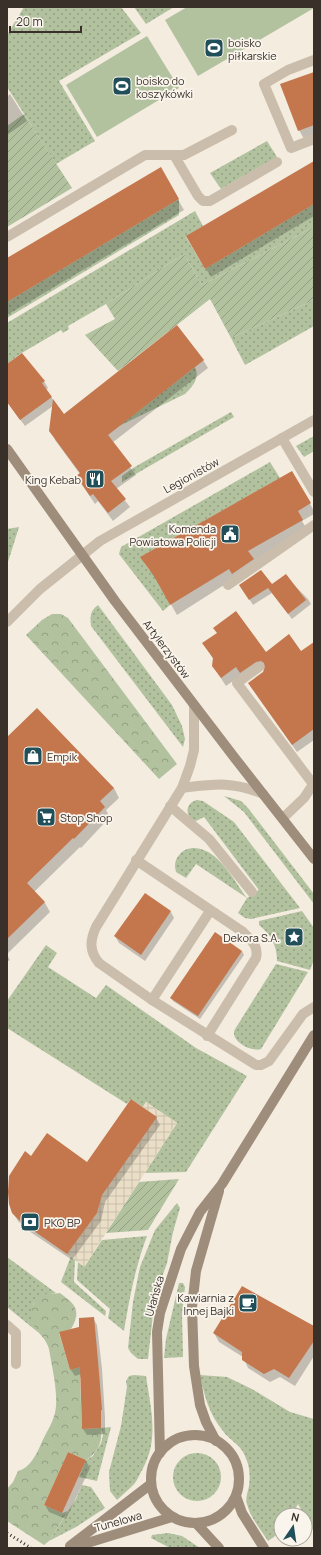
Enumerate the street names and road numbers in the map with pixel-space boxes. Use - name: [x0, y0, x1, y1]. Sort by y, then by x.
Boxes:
- street label: Legionistów: [160, 453, 222, 496]
- street label: Artylerzystów: [140, 617, 194, 682]
- street label: Ułańska: [141, 1274, 167, 1318]
- street label: Tunelowa: [93, 1507, 143, 1535]

